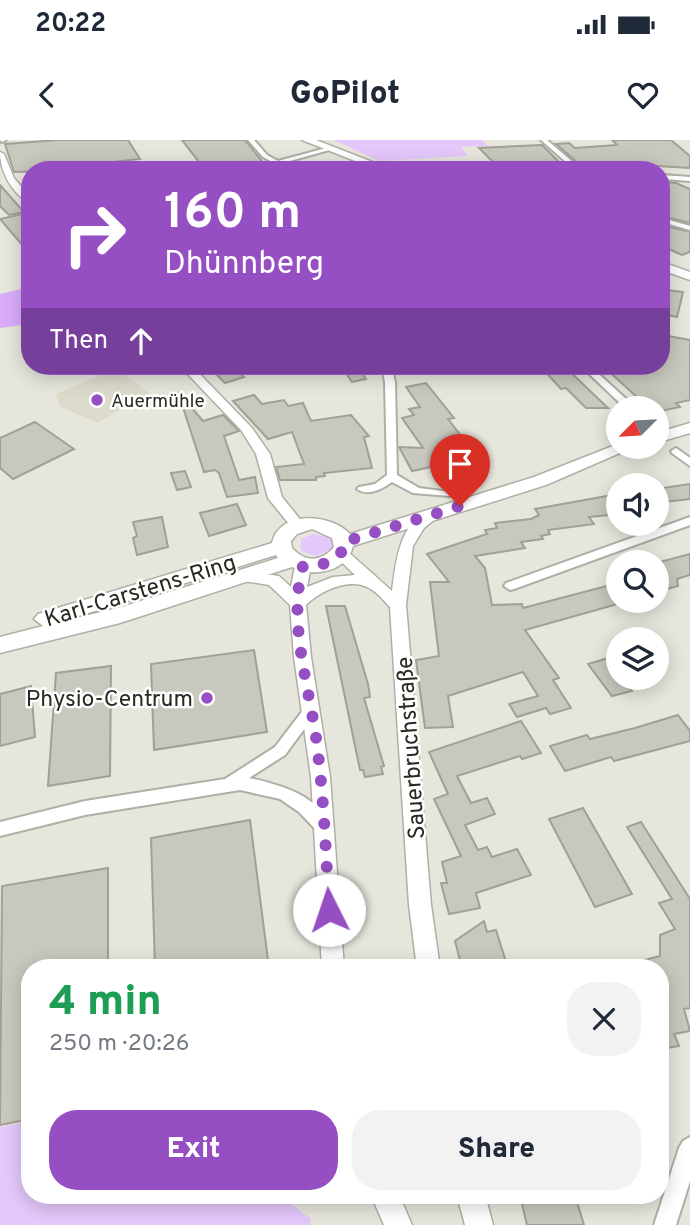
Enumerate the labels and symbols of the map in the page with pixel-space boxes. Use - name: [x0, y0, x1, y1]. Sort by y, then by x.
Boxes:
- place label: Auermühle: [111, 390, 205, 414]
- marker: Auermühle: [89, 392, 105, 408]
- north arrow: [606, 396, 668, 458]
- pin: [430, 434, 490, 506]
- street label: Karl-Carstens-Ring: [41, 549, 240, 635]
- street label: Sauerbruchstraße: [392, 656, 433, 840]
- place label: Physio-Centrum: [26, 686, 193, 715]
- marker: Physio-Centrum: [199, 690, 215, 706]
- position arrow: [292, 873, 366, 947]

